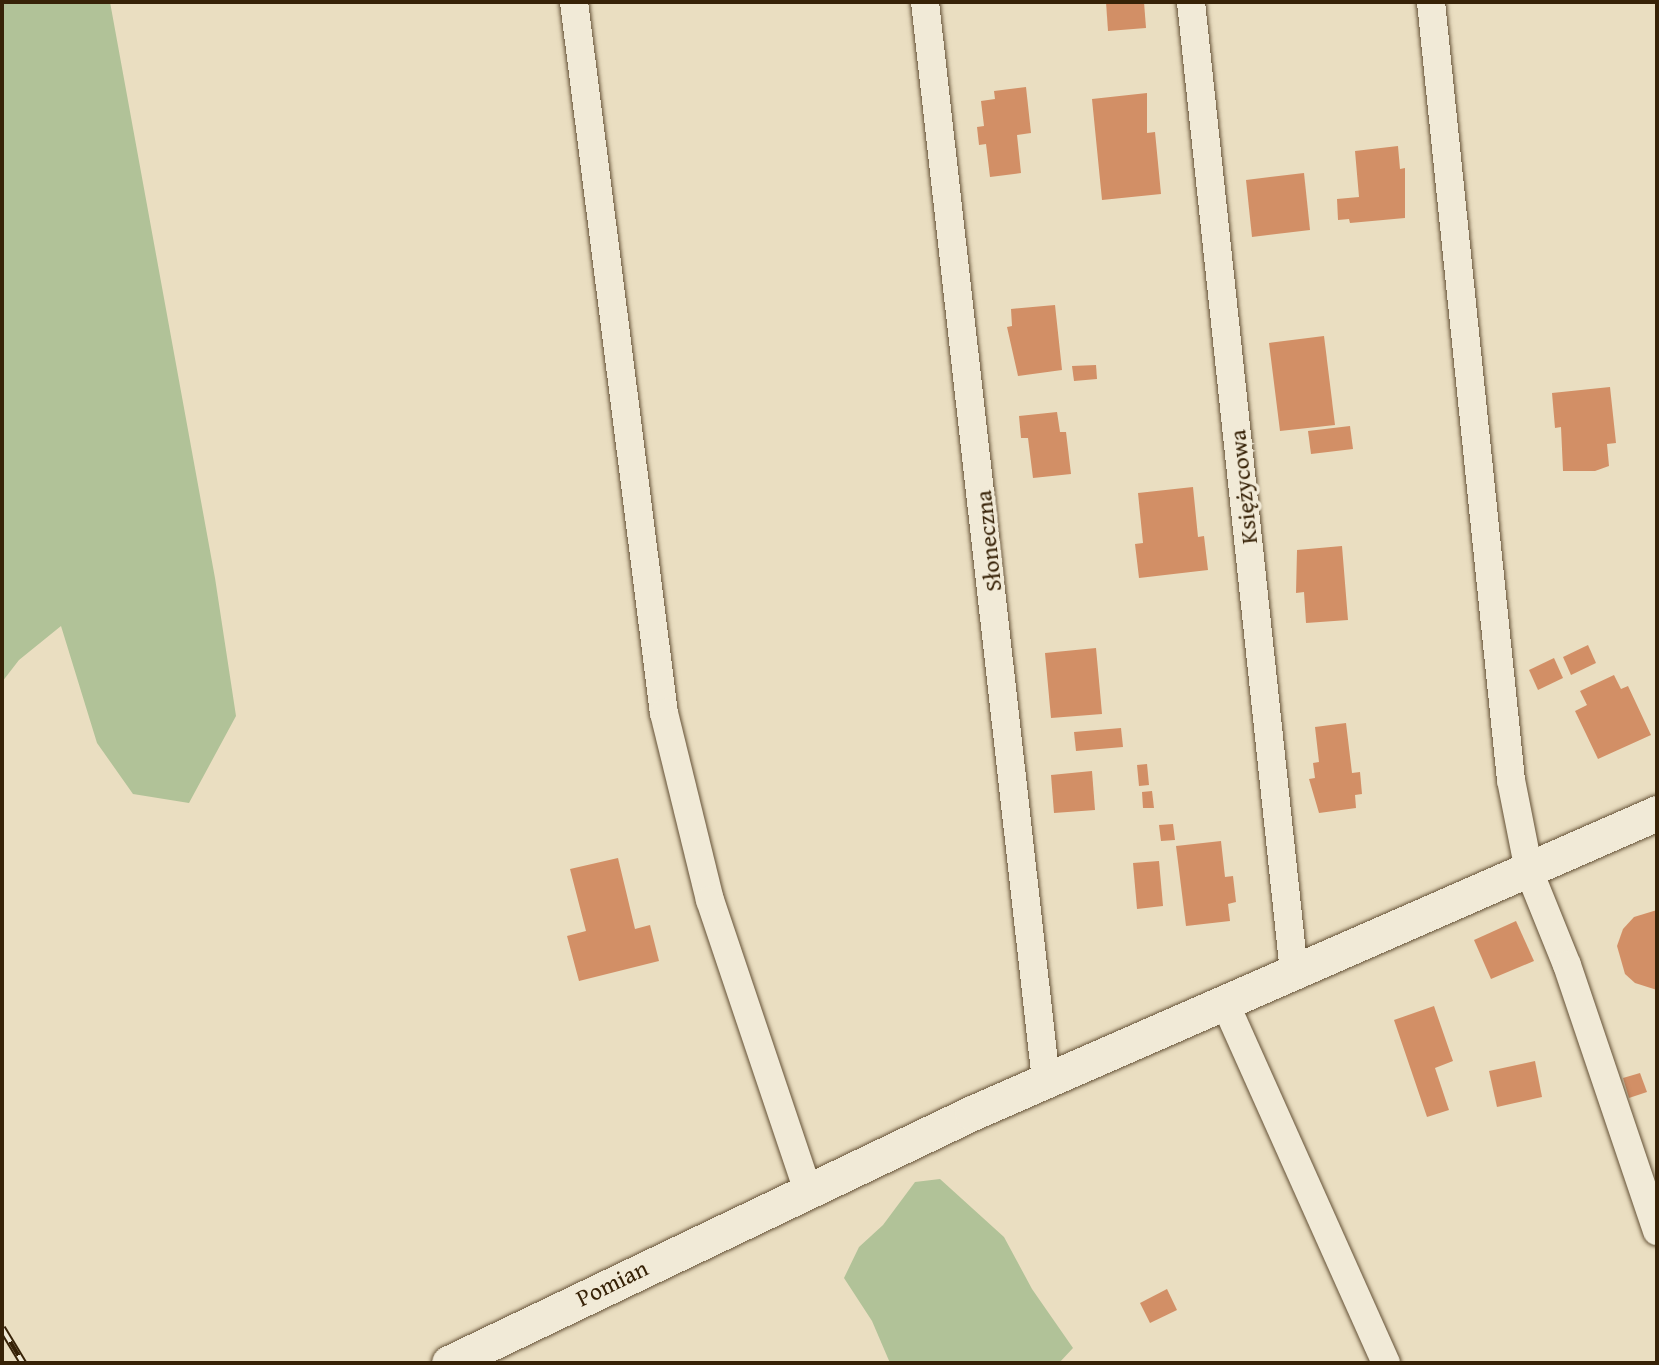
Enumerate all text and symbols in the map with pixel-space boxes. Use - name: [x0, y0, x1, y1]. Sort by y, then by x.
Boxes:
- street label: Księżycowa: [1223, 428, 1263, 546]
- street label: Słoneczna: [968, 489, 1008, 593]
- street label: Pomian: [571, 1253, 653, 1313]

